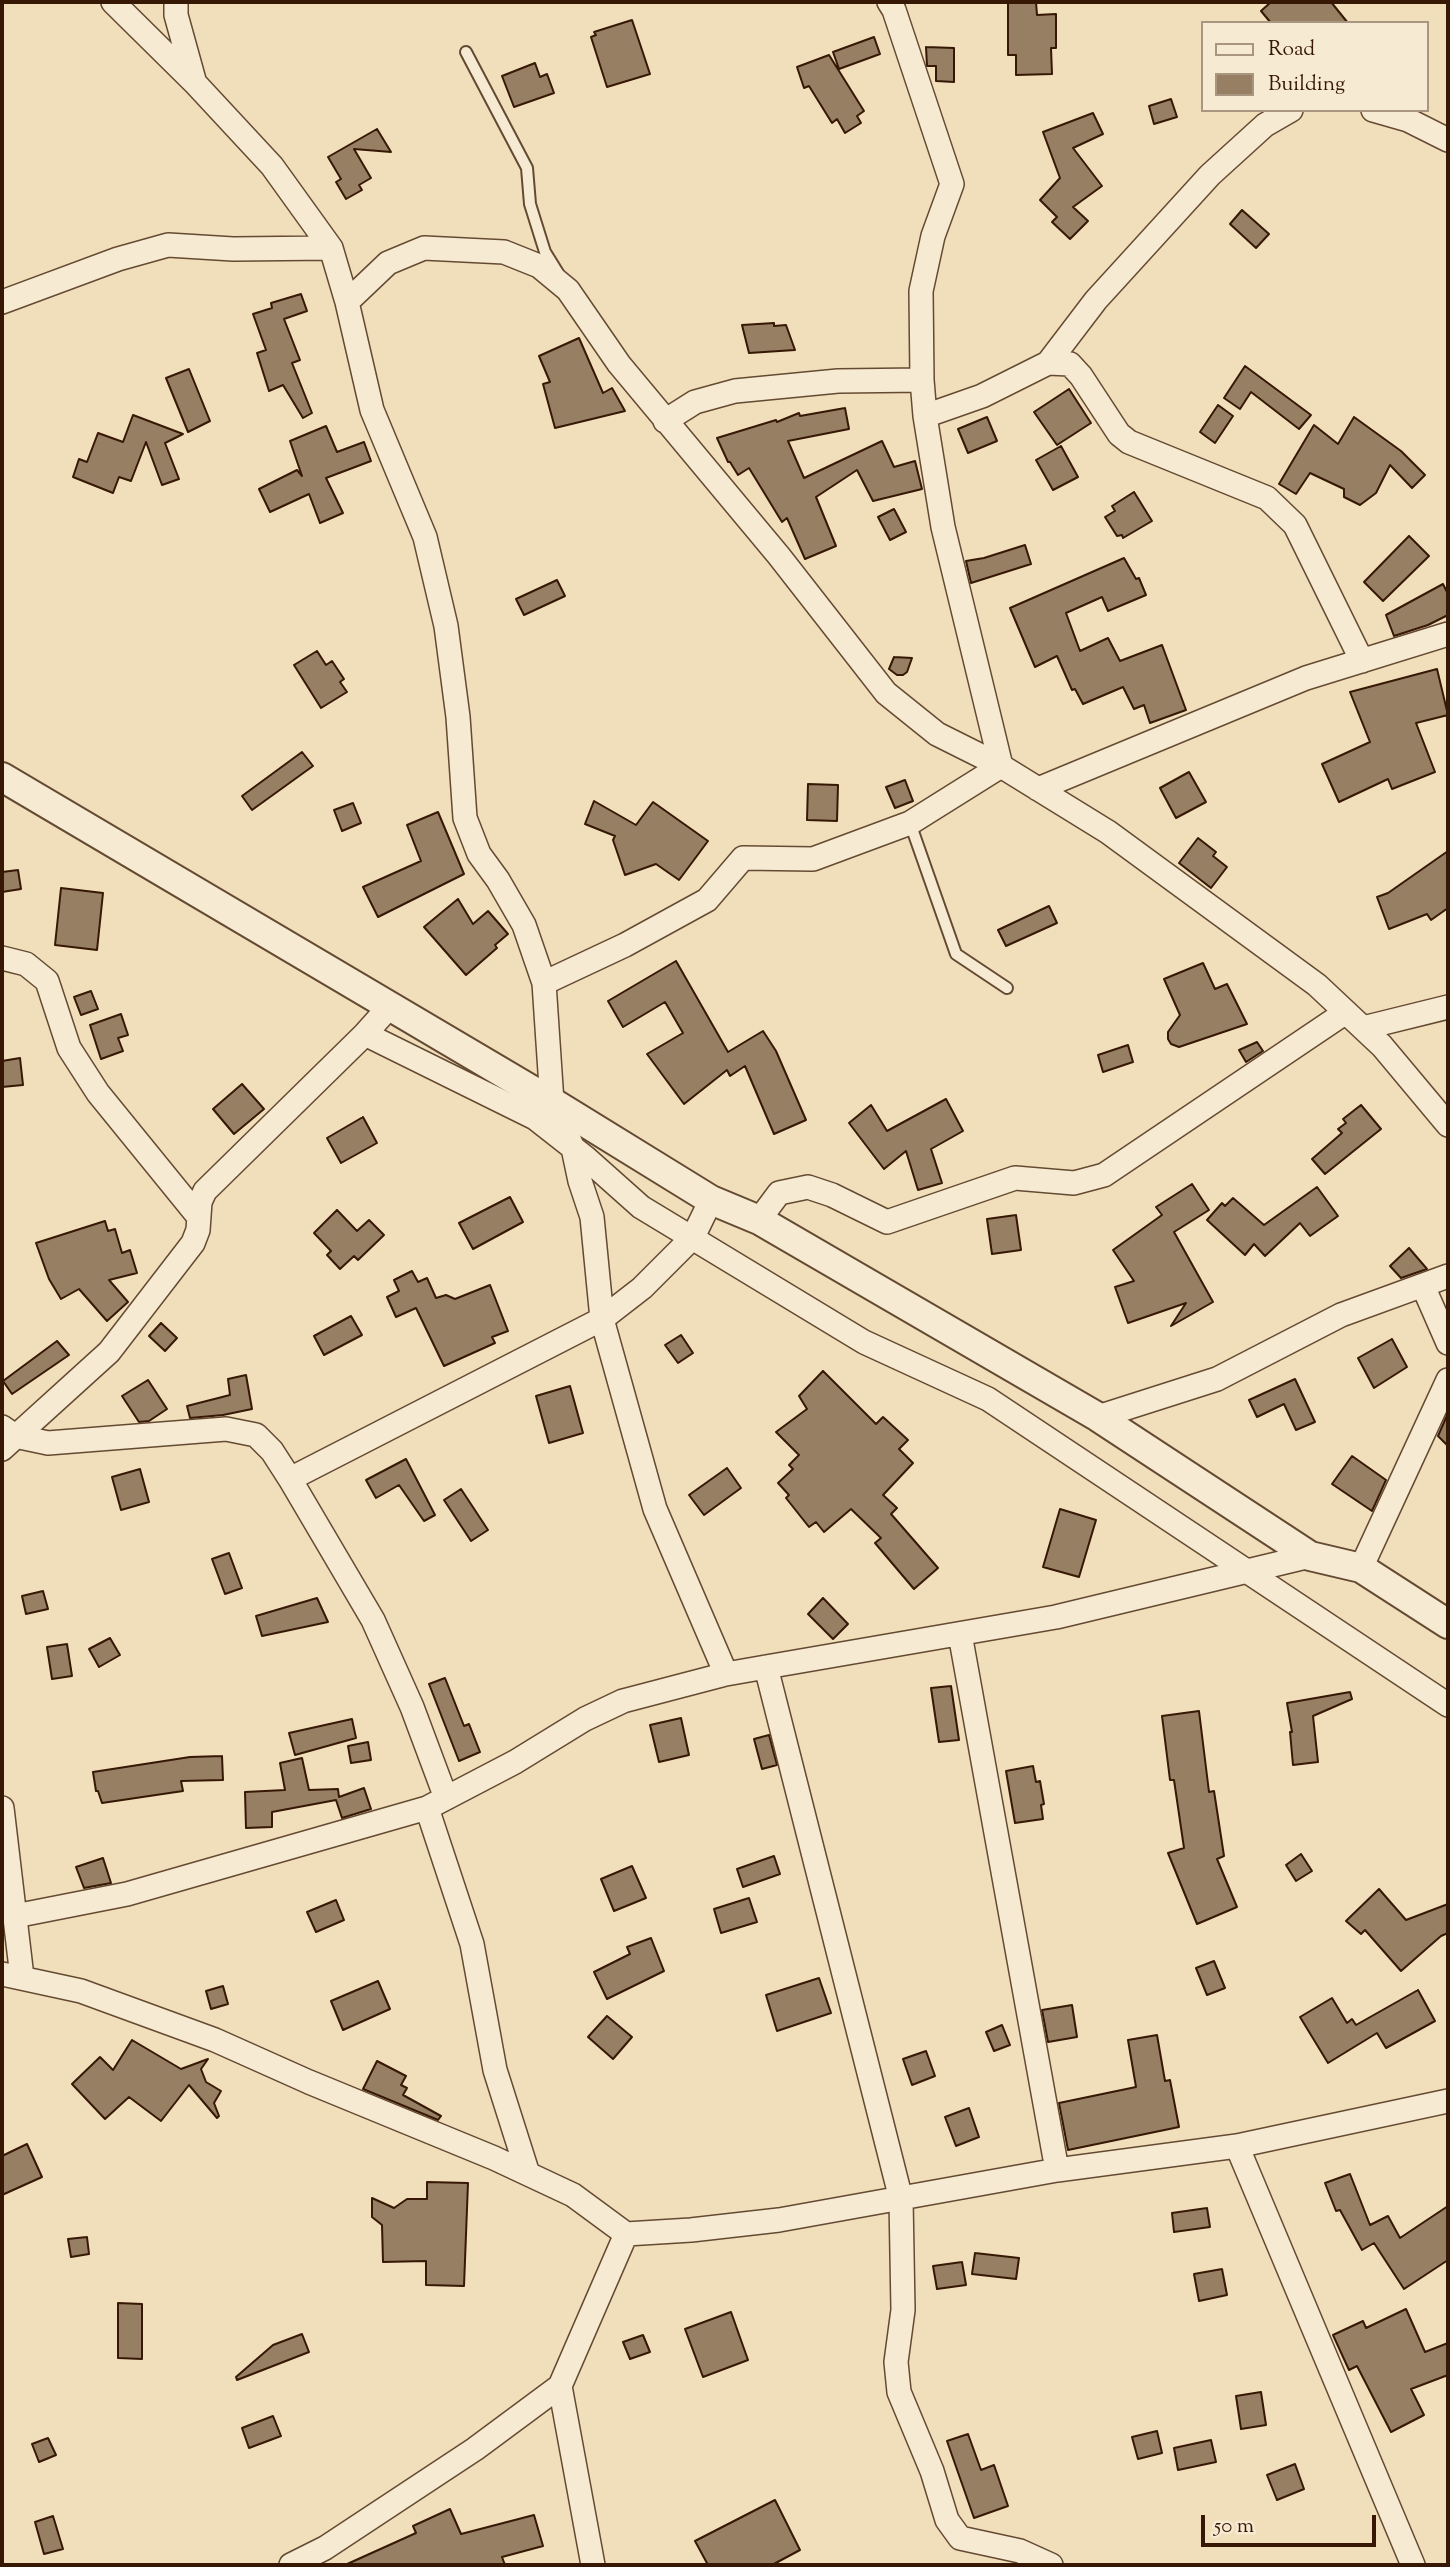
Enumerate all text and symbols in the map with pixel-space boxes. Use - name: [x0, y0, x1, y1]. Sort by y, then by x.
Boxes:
- legend: [1202, 21, 1429, 112]
- text: Road: [1268, 35, 1315, 65]
- text: Building: [1268, 70, 1345, 100]
- scale bar: [1205, 2500, 1380, 2544]
- text: 50 m: [1214, 2512, 1254, 2542]

